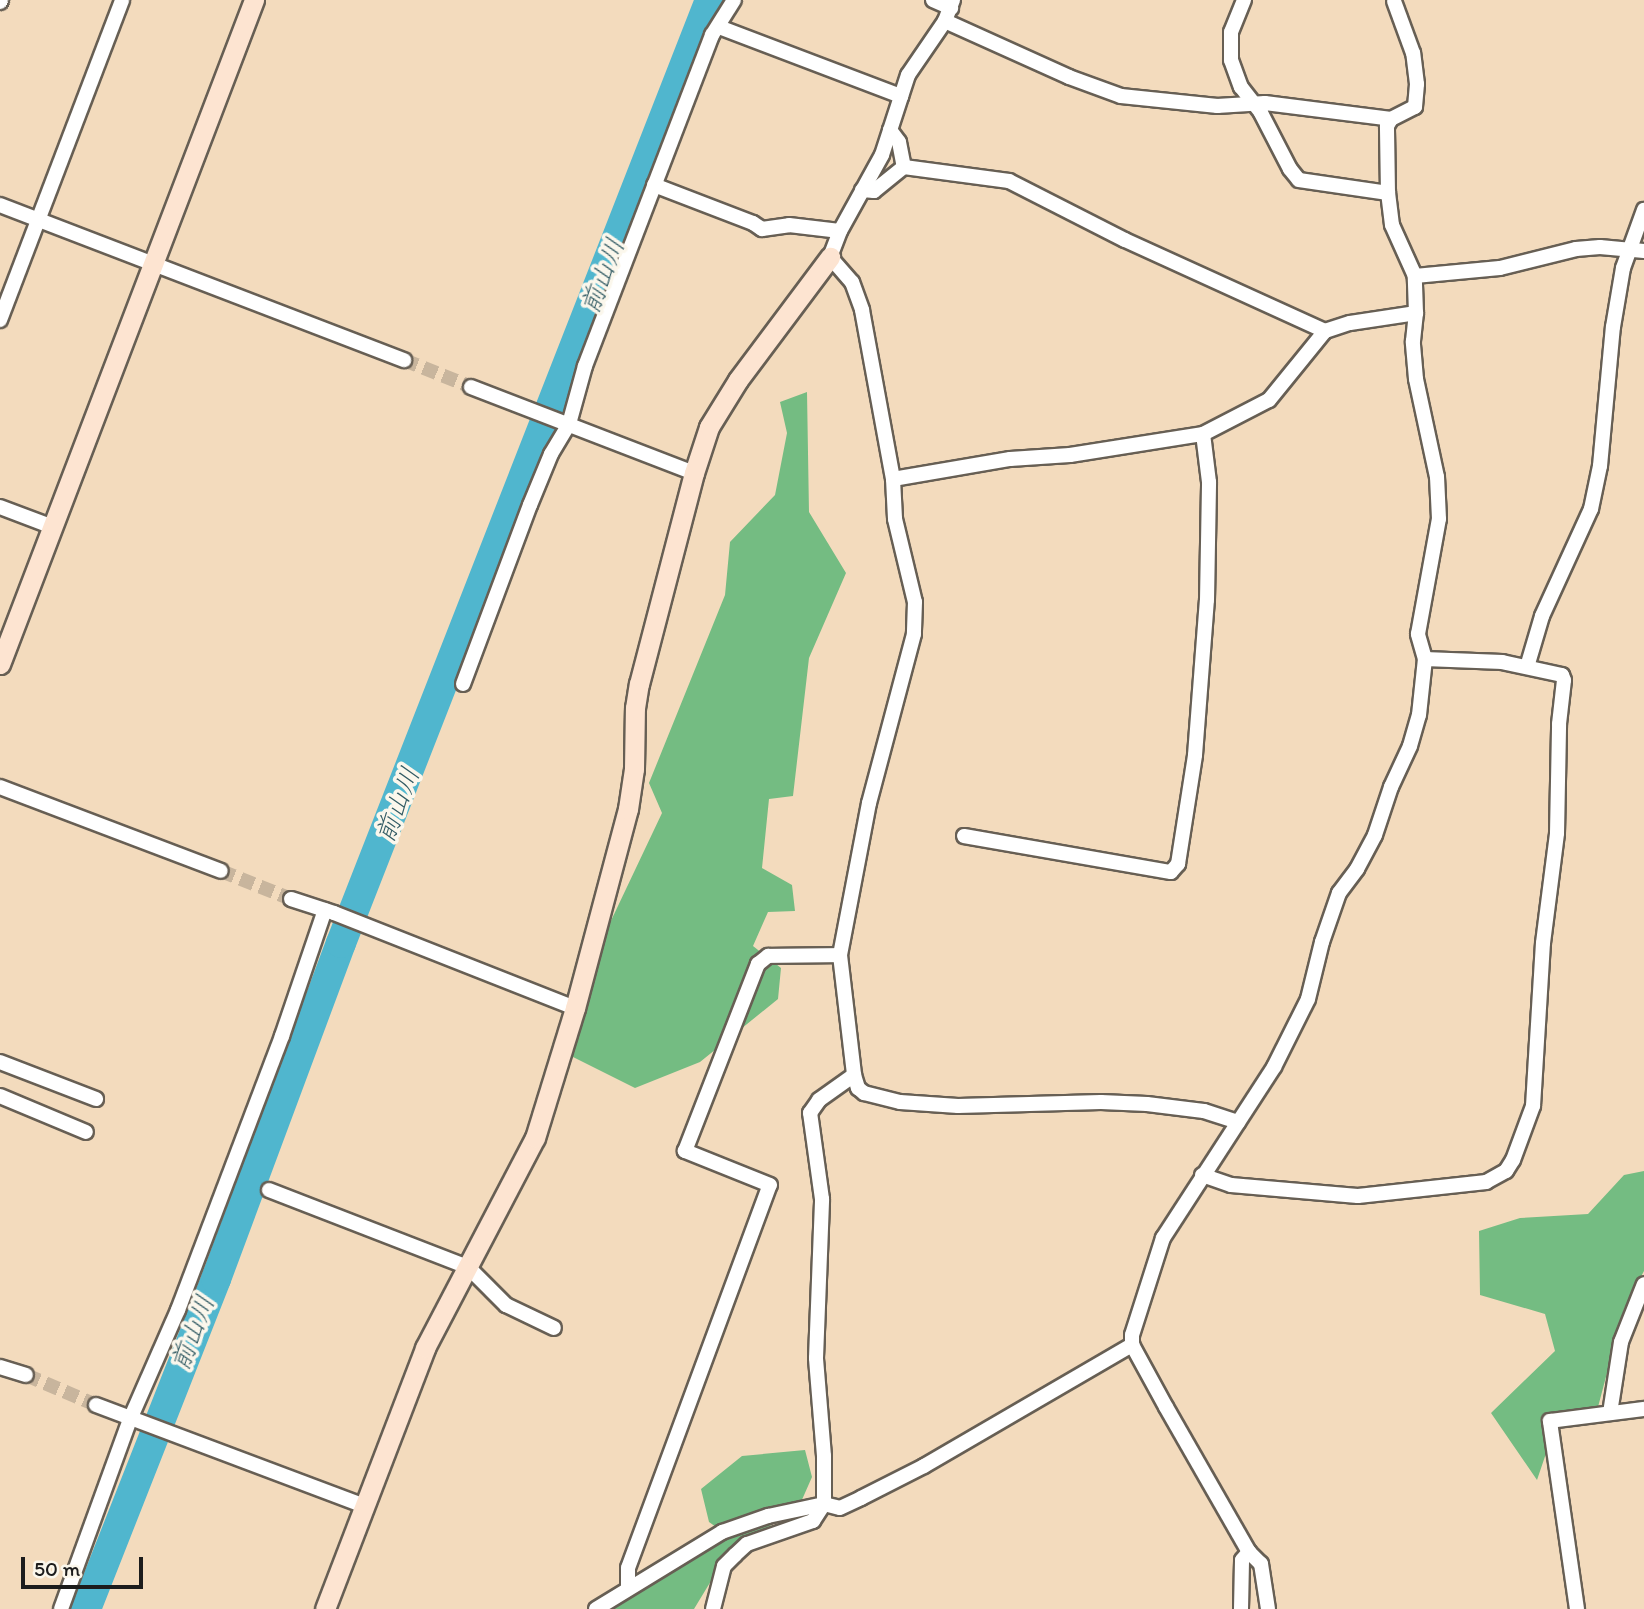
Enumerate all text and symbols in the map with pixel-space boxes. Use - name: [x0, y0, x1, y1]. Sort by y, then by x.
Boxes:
- water label: 前山川: [574, 234, 632, 318]
- water label: 前山川: [369, 763, 427, 847]
- water label: 前山川: [164, 1291, 222, 1375]
- scale bar: [24, 1542, 147, 1586]
- text: 50 m: [34, 1556, 80, 1581]

